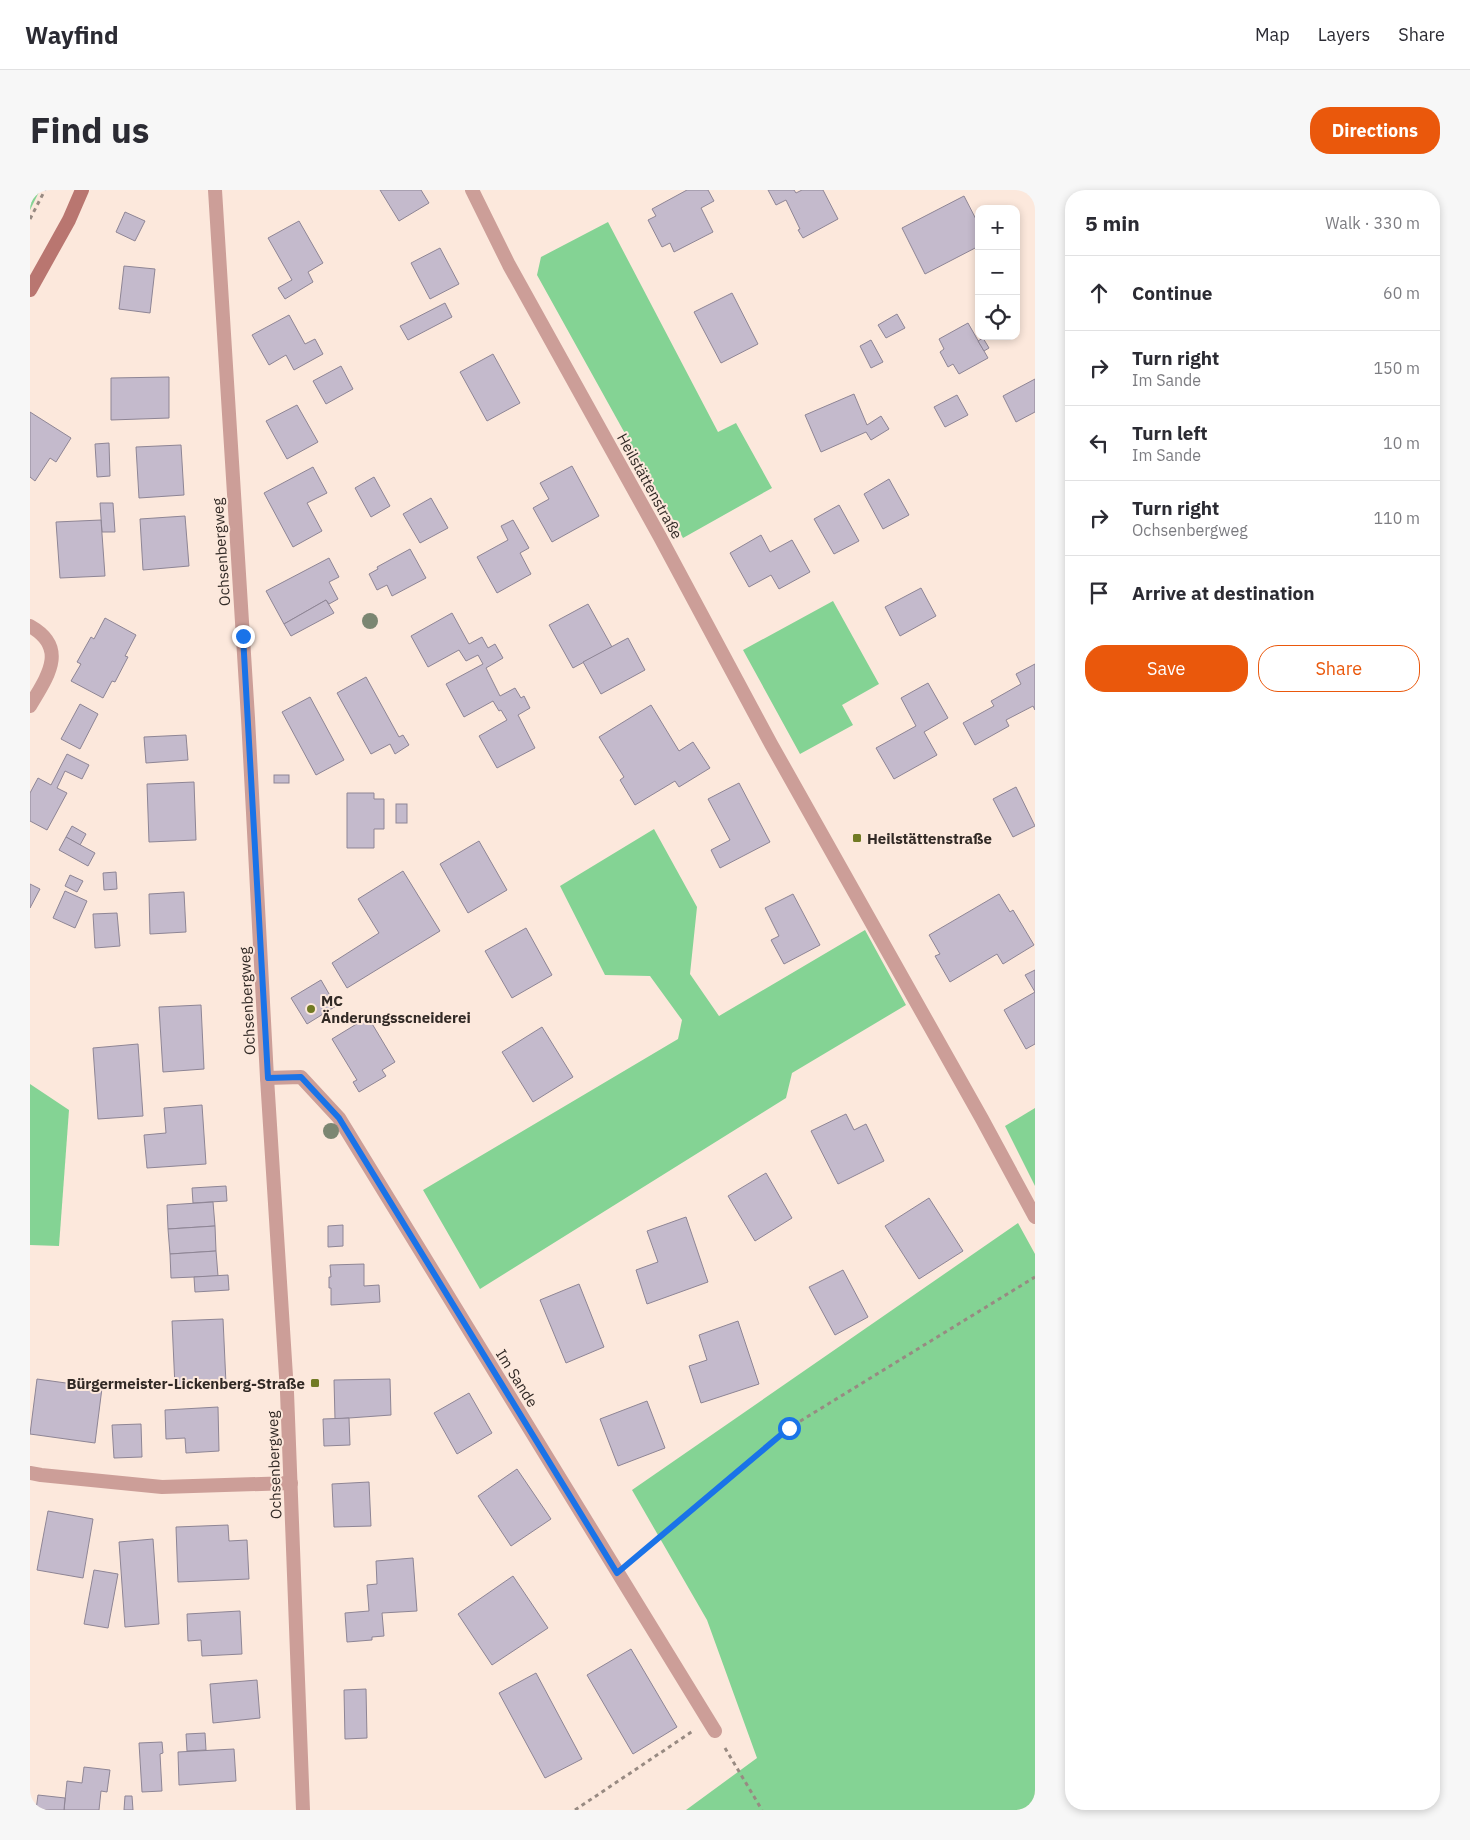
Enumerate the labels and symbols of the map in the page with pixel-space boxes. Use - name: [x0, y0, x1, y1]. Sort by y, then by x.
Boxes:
- street label: Heilstättenstraße: [613, 430, 687, 542]
- street label: Ochsenbergweg: [208, 497, 234, 607]
- route end: [232, 625, 255, 648]
- place label: Heilstättenstraße: [867, 829, 992, 848]
- marker: Heilstättenstraße: [851, 832, 863, 844]
- street label: Ochsenbergweg: [235, 946, 259, 1056]
- place label: MC Änderungsscneiderei: [321, 991, 471, 1027]
- marker: MC Änderungsscneiderei: [305, 1003, 317, 1015]
- street label: Im Sande: [492, 1345, 542, 1411]
- place label: Bürgermeister-Lickenberg-Straße: [66, 1374, 305, 1393]
- marker: Bürgermeister-Lickenberg-Straße: [309, 1377, 321, 1389]
- street label: Ochsenbergweg: [263, 1410, 285, 1520]
- route start: [778, 1417, 801, 1440]

